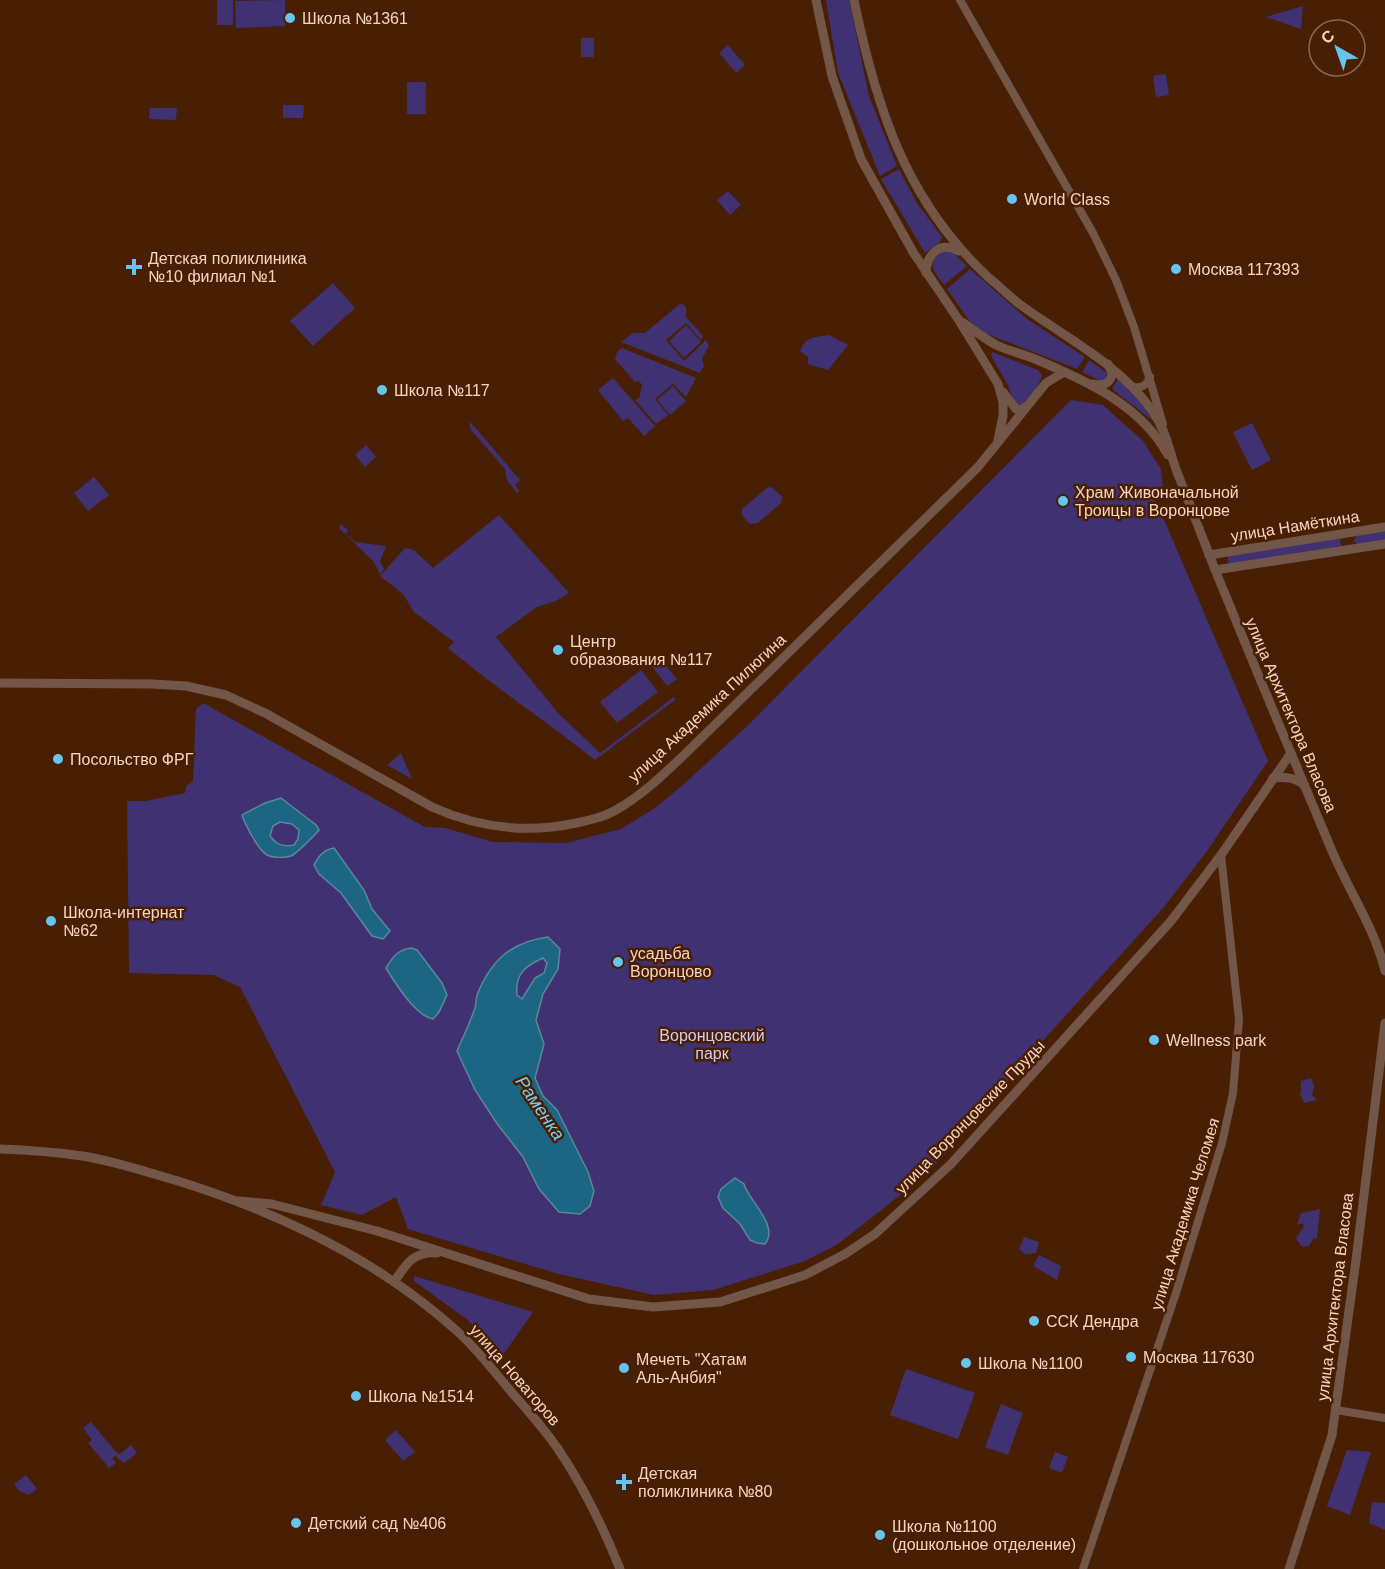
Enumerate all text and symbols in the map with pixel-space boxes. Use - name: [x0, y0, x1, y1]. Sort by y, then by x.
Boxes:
- place label: Школа №1361: [302, 10, 408, 27]
- marker: Школа №1361: [283, 11, 297, 25]
- north arrow: [1307, 18, 1367, 78]
- text: С: [1318, 26, 1338, 47]
- place label: World Class: [1024, 191, 1110, 208]
- marker: World Class: [1005, 192, 1019, 206]
- place label: Детская поликлиника №10 филиал №1: [148, 250, 307, 285]
- marker: Детская поликлиника №10 филиал №1: [125, 258, 143, 276]
- place label: Москва 117393: [1188, 261, 1299, 278]
- marker: Москва 117393: [1169, 262, 1183, 276]
- place label: Школа №117: [394, 382, 490, 399]
- marker: Школа №117: [375, 383, 389, 397]
- place label: Храм Живоначальной Троицы в Воронцове: [1075, 484, 1239, 519]
- marker: Храм Живоначальной Троицы в Воронцове: [1056, 494, 1070, 508]
- street label: улица Намёткина: [1230, 507, 1361, 545]
- street label: улица Архитектора Власова: [1242, 615, 1340, 815]
- street label: улица Академика Пилюгина: [625, 631, 789, 785]
- place label: Центр образования №117: [570, 633, 713, 668]
- marker: Центр образования №117: [551, 643, 565, 657]
- place label: Посольство ФРГ: [70, 751, 194, 768]
- marker: Посольство ФРГ: [51, 752, 65, 766]
- place label: Школа-интернат №62: [63, 904, 185, 939]
- marker: Школа-интернат №62: [44, 914, 58, 928]
- place label: усадьба Воронцово: [630, 945, 711, 980]
- marker: усадьба Воронцово: [611, 955, 625, 969]
- park label: Воронцовский парк: [659, 1027, 765, 1062]
- place label: Wellness park: [1166, 1032, 1267, 1049]
- marker: Wellness park: [1147, 1033, 1161, 1047]
- street label: улица Воронцовские Пруды: [892, 1037, 1048, 1197]
- water label: Раменка: [511, 1072, 569, 1144]
- street label: улица Академика Челомея: [1148, 1116, 1222, 1312]
- street label: улица Архитектора Власова: [1314, 1192, 1356, 1402]
- place label: ССК Дендра: [1046, 1313, 1139, 1330]
- marker: ССК Дендра: [1027, 1314, 1041, 1328]
- street label: улица Новаторов: [467, 1321, 563, 1429]
- place label: Москва 117630: [1143, 1349, 1254, 1366]
- marker: Москва 117630: [1124, 1350, 1138, 1364]
- place label: Мечеть "Хатам Аль-Анбия": [636, 1351, 747, 1386]
- place label: Школа №1100: [978, 1355, 1083, 1372]
- marker: Школа №1100: [959, 1356, 973, 1370]
- marker: Мечеть "Хатам Аль-Анбия": [617, 1361, 631, 1375]
- place label: Школа №1514: [368, 1388, 474, 1405]
- marker: Школа №1514: [349, 1389, 363, 1403]
- place label: Детская поликлиника №80: [638, 1465, 772, 1500]
- marker: Детская поликлиника №80: [615, 1473, 633, 1491]
- place label: Детский сад №406: [308, 1515, 446, 1532]
- marker: Детский сад №406: [289, 1516, 303, 1530]
- place label: Школа №1100 (дошкольное отделение): [892, 1518, 1076, 1553]
- marker: Школа №1100 (дошкольное отделение): [873, 1528, 887, 1542]

